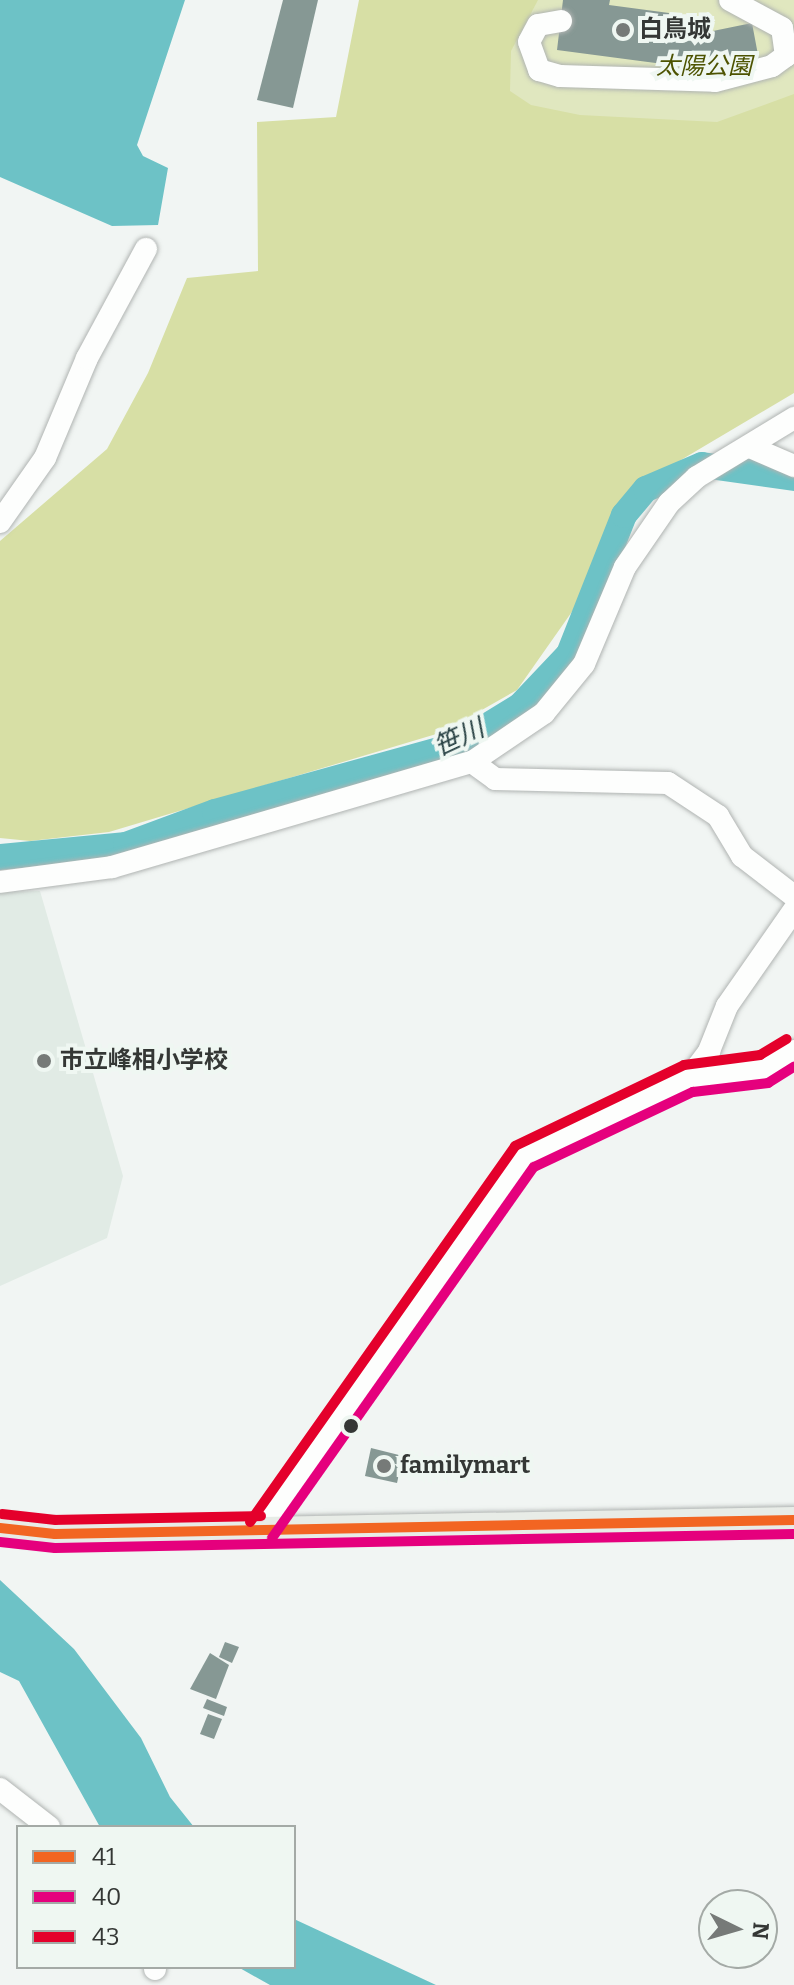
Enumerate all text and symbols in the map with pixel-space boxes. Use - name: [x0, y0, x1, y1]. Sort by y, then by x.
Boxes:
- place label: 白鳥城: [639, 16, 711, 44]
- marker: 白鳥城: [614, 21, 632, 39]
- park label: 太陽公園: [656, 53, 752, 81]
- water label: 笹川: [429, 713, 489, 763]
- place label: 市立峰相小学校: [60, 1047, 228, 1075]
- marker: 市立峰相小学校: [35, 1052, 53, 1070]
- unlabelled marker: [343, 1418, 359, 1434]
- place label: familymart: [400, 1452, 530, 1480]
- marker: familymart: [375, 1457, 393, 1475]
- legend: [16, 1825, 296, 1969]
- text: 41: [92, 1843, 116, 1871]
- text: 40: [92, 1883, 121, 1911]
- north arrow: [698, 1889, 778, 1969]
- text: N: [746, 1921, 775, 1941]
- text: 43: [92, 1923, 120, 1951]

